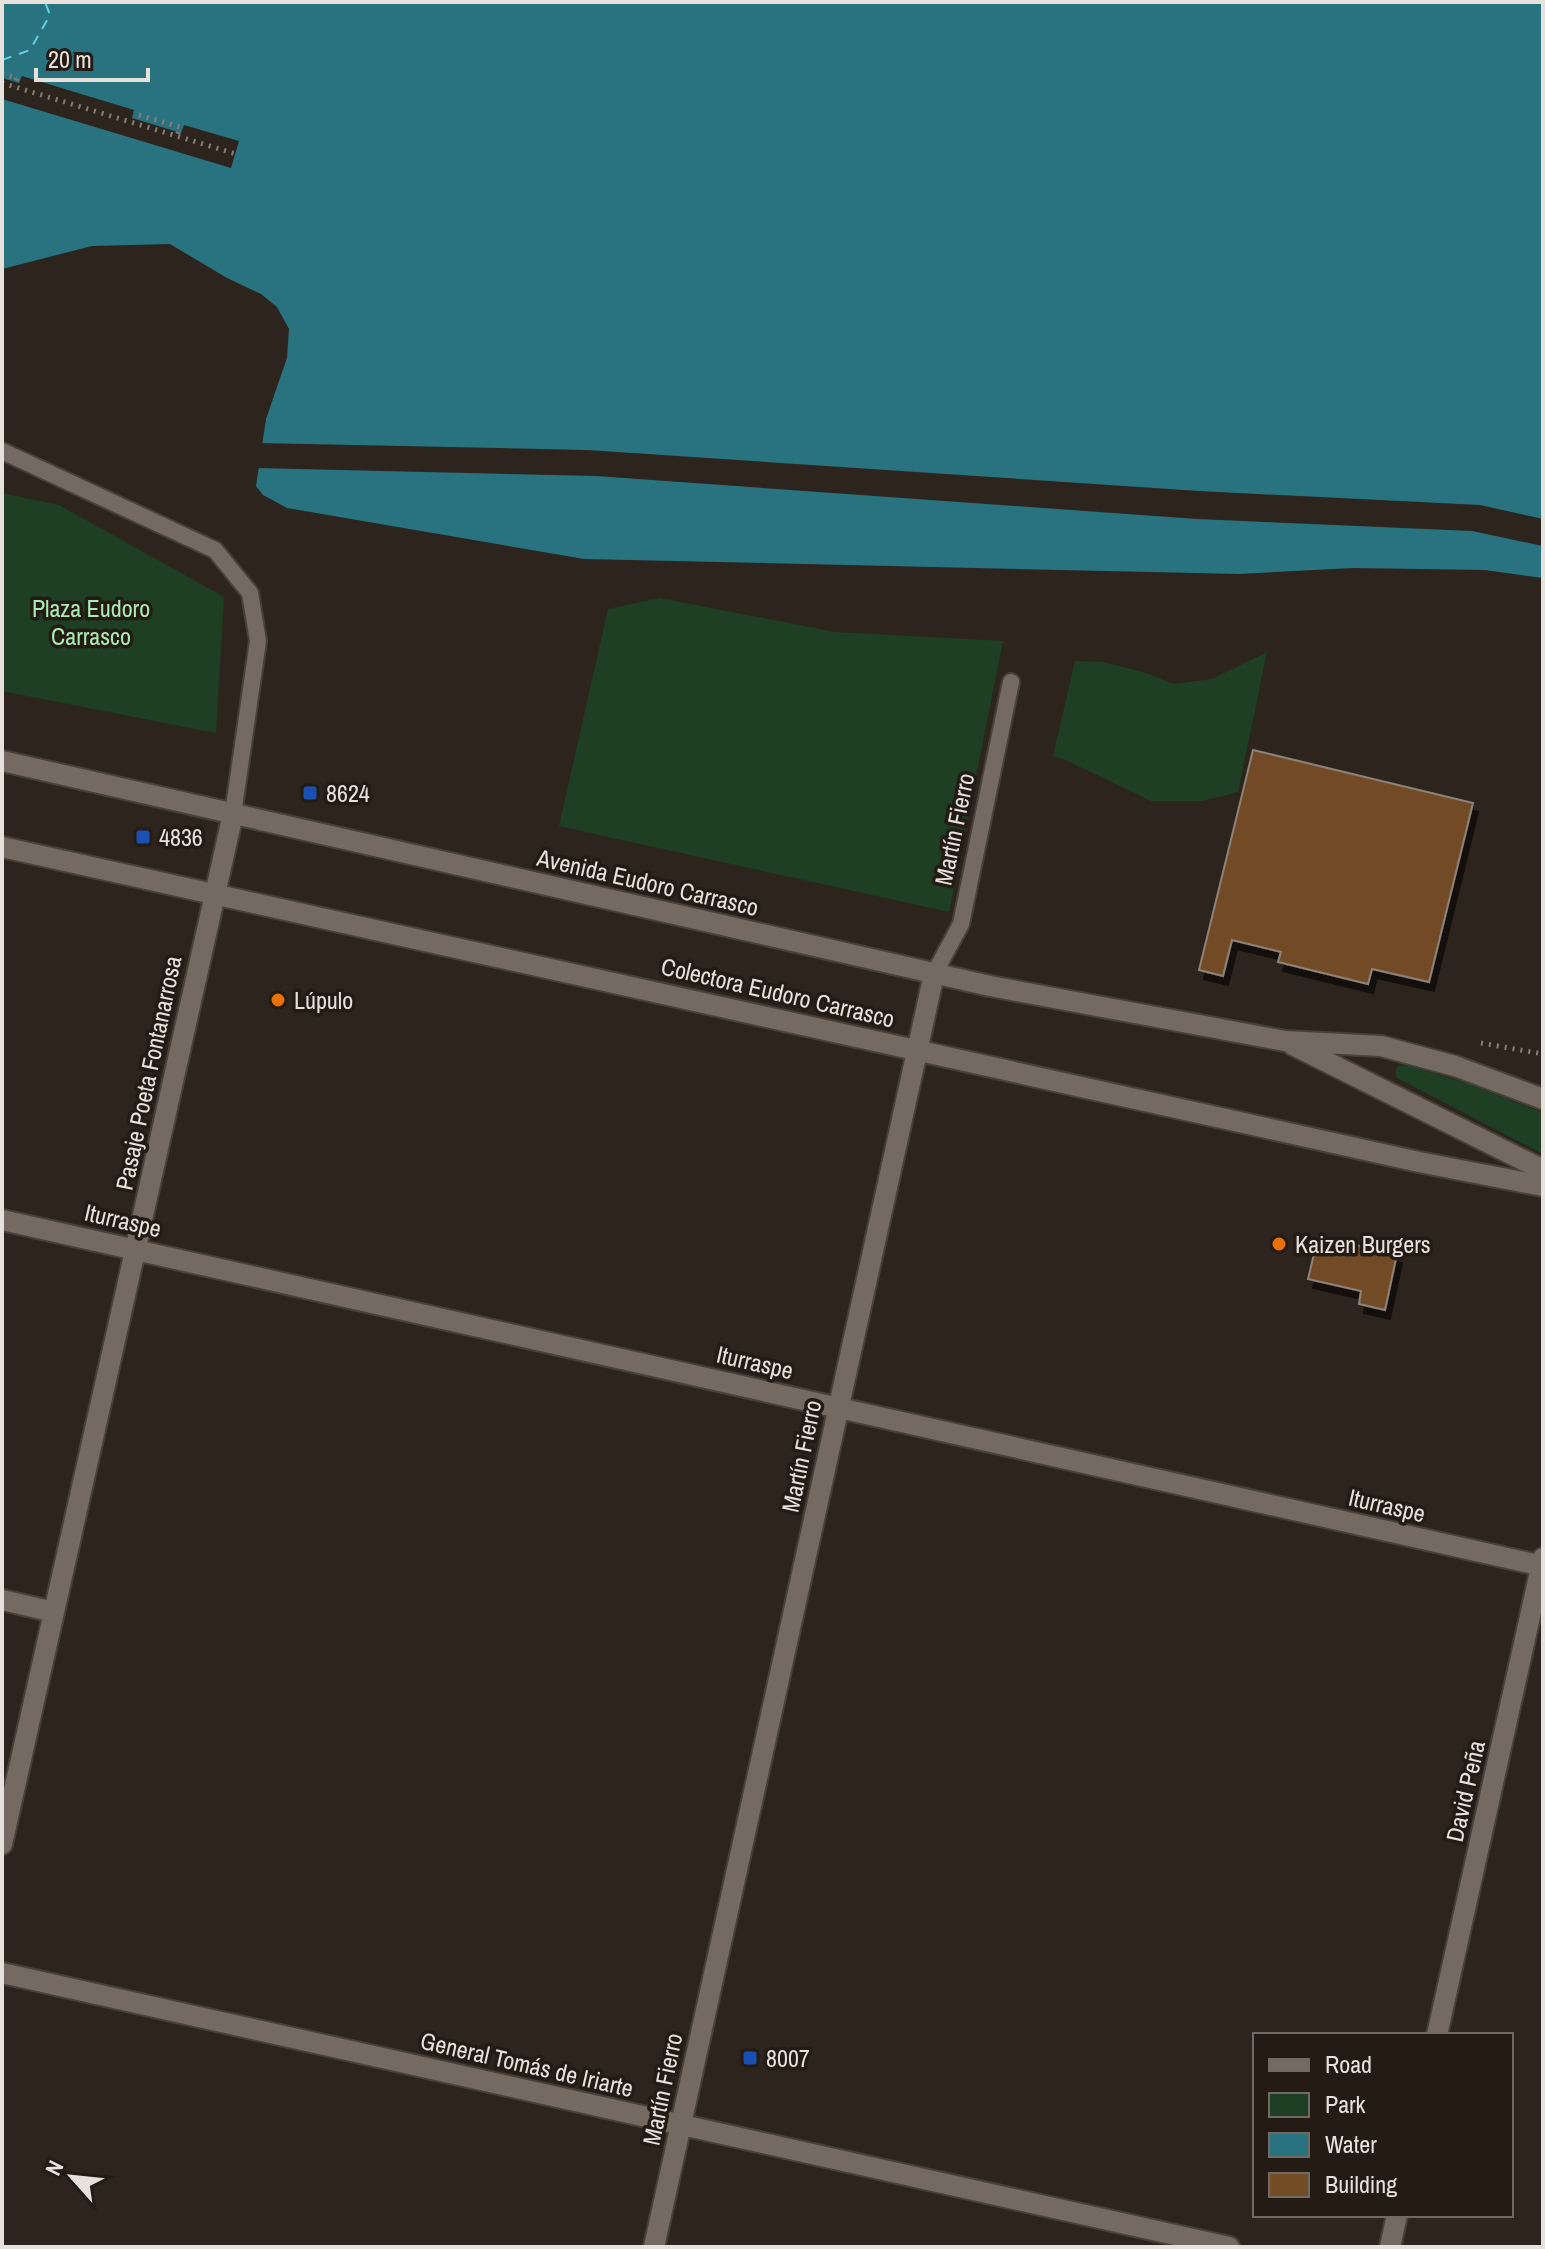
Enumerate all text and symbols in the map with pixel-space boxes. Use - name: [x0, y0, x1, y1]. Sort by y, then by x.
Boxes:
- scale bar: [36, 32, 148, 82]
- text: 20 m: [48, 43, 92, 75]
- park label: Plaza Eudoro Carrasco: [32, 592, 150, 652]
- street label: Martín Fierro: [927, 770, 981, 888]
- place label: 8624: [326, 777, 370, 809]
- marker: 8624: [301, 784, 319, 802]
- place label: 4836: [159, 821, 203, 853]
- marker: 4836: [134, 828, 152, 846]
- street label: Avenida Eudoro Carrasco: [533, 841, 762, 923]
- street label: Colectora Eudoro Carrasco: [658, 950, 898, 1034]
- street label: Pasaje Poeta Fontanarrosa: [108, 953, 188, 1193]
- place label: Lúpulo: [294, 984, 353, 1016]
- marker: Lúpulo: [269, 991, 287, 1009]
- street label: Iturraspe: [82, 1196, 164, 1244]
- place label: Kaizen Burgers: [1295, 1228, 1431, 1260]
- marker: Kaizen Burgers: [1270, 1235, 1288, 1253]
- street label: Iturraspe: [714, 1338, 796, 1386]
- street label: Martín Fierro: [774, 1397, 828, 1515]
- street label: Iturraspe: [1346, 1481, 1428, 1529]
- street label: David Peña: [1438, 1737, 1492, 1845]
- street label: General Tomás de Iriarte: [418, 2024, 636, 2104]
- street label: Martín Fierro: [635, 2030, 689, 2148]
- legend: [1253, 2033, 1513, 2217]
- place label: 8007: [766, 2042, 810, 2074]
- text: Road: [1325, 2048, 1372, 2080]
- marker: 8007: [741, 2049, 759, 2067]
- text: Park: [1325, 2088, 1366, 2120]
- text: Water: [1325, 2128, 1377, 2160]
- north arrow: [32, 2137, 112, 2217]
- text: N: [38, 2155, 71, 2181]
- text: Building: [1325, 2168, 1397, 2200]

